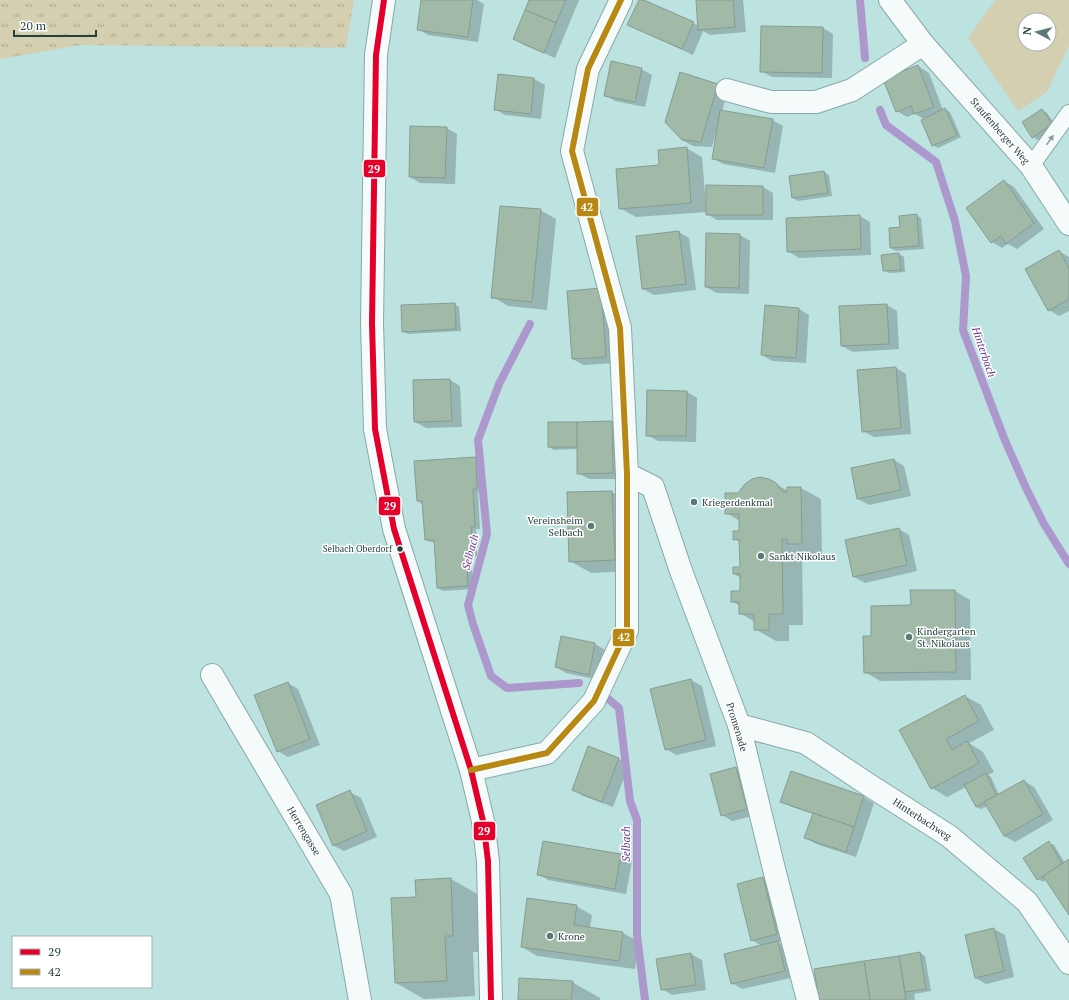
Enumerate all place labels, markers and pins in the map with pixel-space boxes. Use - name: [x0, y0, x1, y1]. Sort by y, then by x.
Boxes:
- place label: Kriegerdenkmal: [702, 496, 773, 509]
- marker: Kriegerdenkmal: [689, 497, 699, 507]
- place label: Vereinsheim Selbach: [527, 514, 583, 539]
- marker: Vereinsheim Selbach: [586, 521, 596, 531]
- place label: Selbach Oberdorf: [323, 543, 393, 555]
- marker: Selbach Oberdorf: [395, 544, 405, 554]
- place label: Sankt Nikolaus: [769, 550, 836, 563]
- marker: Sankt Nikolaus: [756, 551, 766, 561]
- place label: Kindergarten St. Nikolaus: [917, 625, 976, 650]
- marker: Kindergarten St. Nikolaus: [904, 632, 914, 642]
- place label: Krone: [558, 930, 585, 943]
- marker: Krone: [545, 931, 555, 941]

